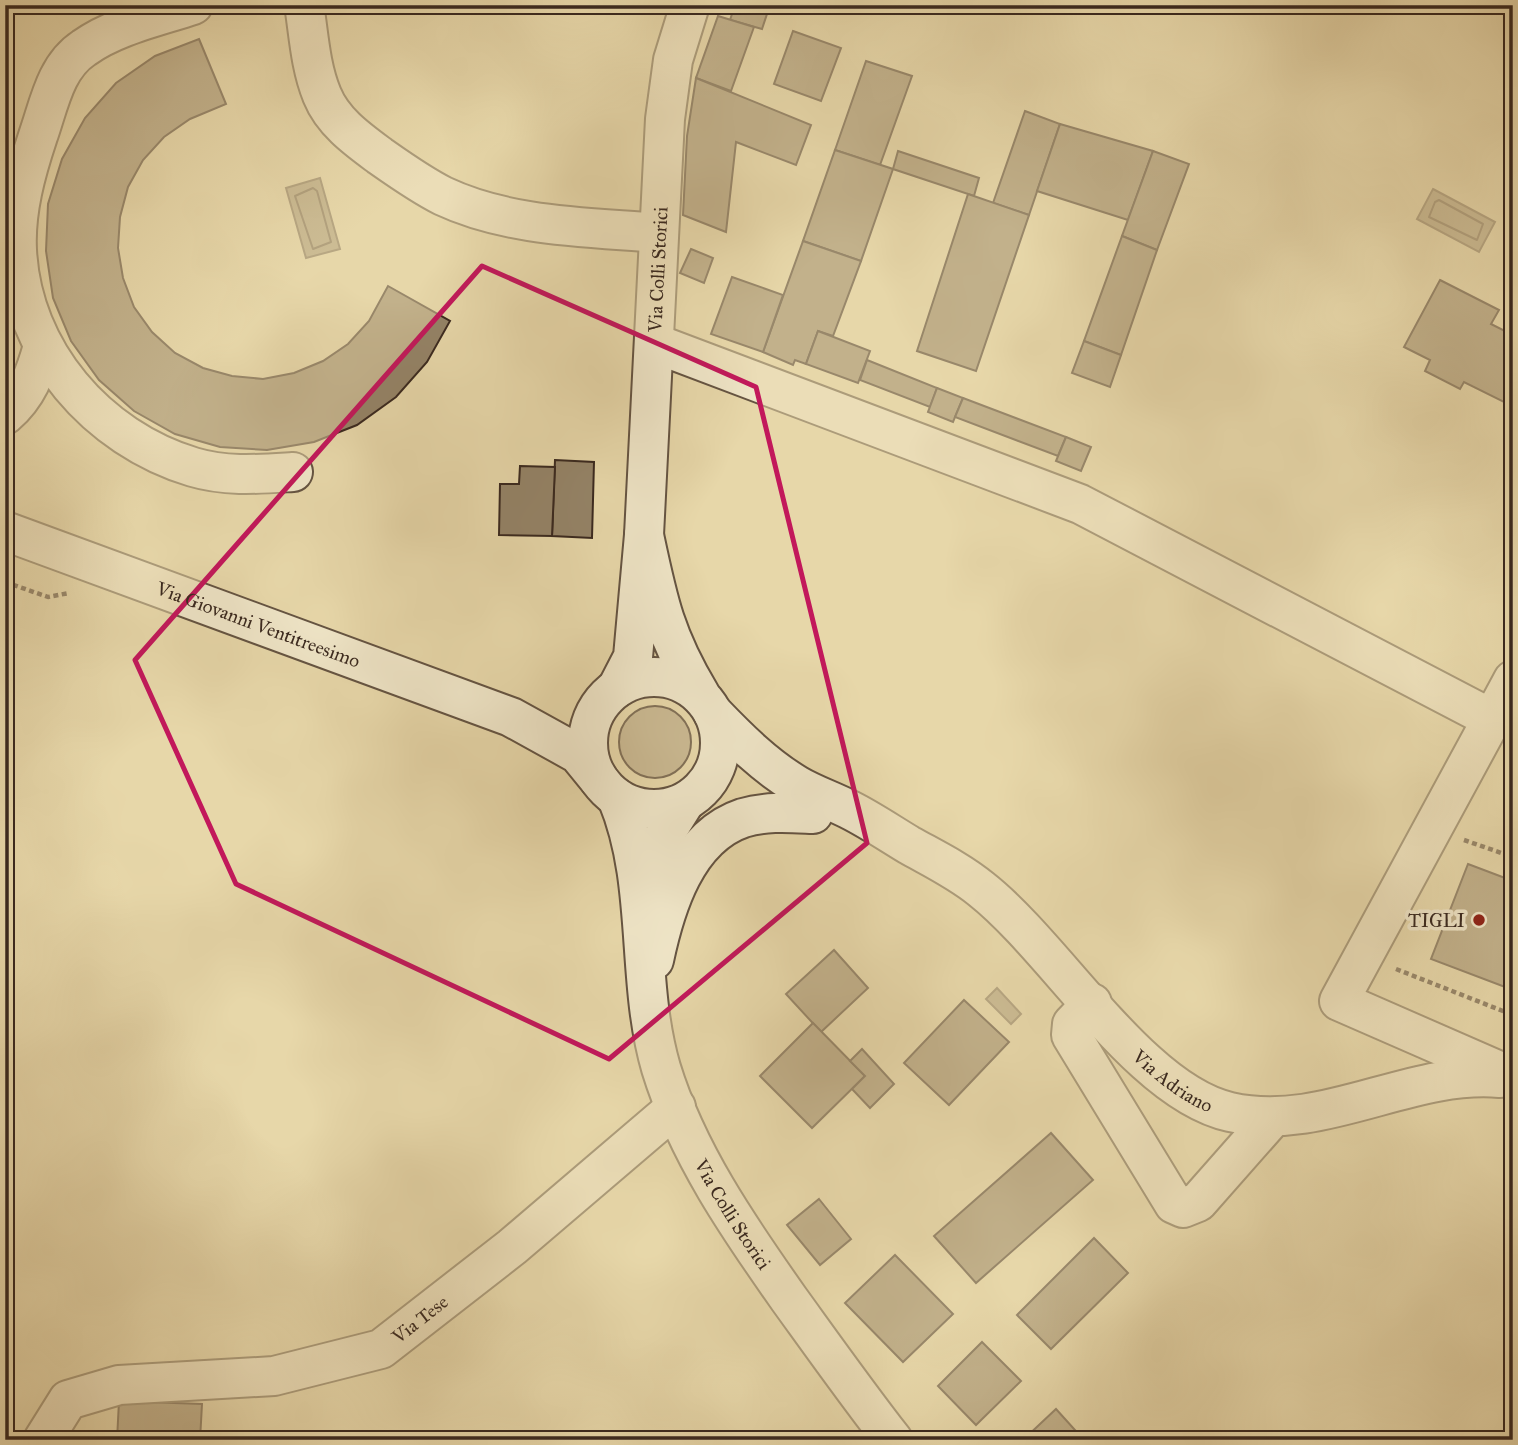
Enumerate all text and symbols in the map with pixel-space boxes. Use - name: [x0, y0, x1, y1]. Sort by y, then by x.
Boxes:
- street label: Via Colli Storici: [643, 206, 672, 334]
- street label: Via Giovanni Ventitreesimo: [152, 576, 364, 672]
- place label: TIGLI: [1408, 909, 1465, 932]
- marker: TIGLI: [1471, 912, 1487, 928]
- street label: Via Adriano: [1128, 1044, 1217, 1117]
- street label: Via Colli Storici: [690, 1154, 776, 1274]
- street label: Via Tese: [386, 1290, 452, 1348]

